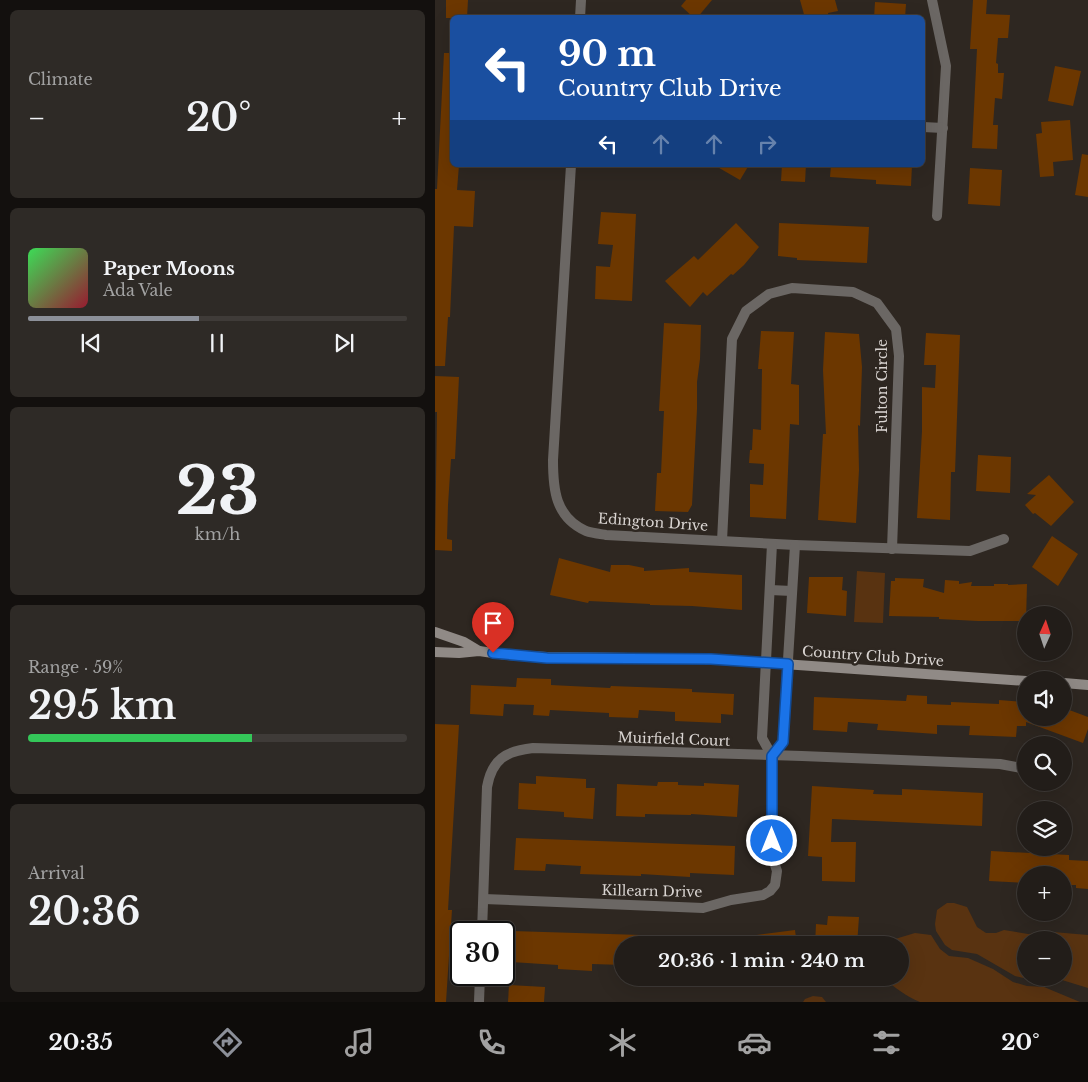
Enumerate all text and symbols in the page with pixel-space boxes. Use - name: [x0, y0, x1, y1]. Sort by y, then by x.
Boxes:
- text: 90 m: [558, 32, 656, 75]
- icon: left: [475, 35, 540, 100]
- text: Climate: [28, 69, 93, 89]
- text: Country Club Drive: [558, 75, 782, 102]
- text: 20°: [186, 94, 251, 141]
- text: −: [28, 101, 46, 136]
- text: +: [392, 101, 407, 136]
- icon: left: [594, 130, 622, 158]
- icon: ahead: [647, 130, 675, 158]
- icon: ahead: [700, 130, 728, 158]
- icon: right: [753, 130, 781, 158]
- text: Paper Moons: [103, 257, 235, 280]
- text: Ada Vale: [103, 280, 173, 300]
- icon: previous: [77, 329, 105, 357]
- icon: pause: [203, 329, 231, 357]
- icon: next: [330, 329, 358, 357]
- street label: Fulton Circle: [873, 339, 891, 433]
- text: 23: [176, 451, 259, 532]
- street label: Edington Drive: [597, 509, 709, 535]
- text: km/h: [195, 524, 240, 544]
- pin: [472, 602, 514, 653]
- north arrow: [1017, 606, 1073, 661]
- map controls: [1017, 606, 1072, 986]
- icon: arrive: [479, 609, 507, 637]
- street label: Country Club Drive: [801, 642, 945, 670]
- text: Range · 59%: [28, 657, 123, 677]
- button: sound: [1017, 671, 1072, 726]
- text: 295 km: [28, 682, 177, 729]
- street label: Muirfield Court: [617, 728, 731, 750]
- button: search: [1017, 736, 1072, 791]
- button: layers: [1017, 801, 1072, 856]
- position arrow: [745, 814, 797, 866]
- text: Arrival: [28, 863, 85, 883]
- button: +: [1017, 866, 1072, 921]
- street label: Killearn Drive: [601, 881, 703, 901]
- text: 20:36: [28, 888, 140, 935]
- speed limit sign: 30: [450, 921, 515, 986]
- button: −: [1017, 931, 1072, 986]
- text: 20:36 · 1 min · 240 m: [658, 949, 865, 972]
- icon: directions: [210, 1025, 245, 1060]
- icon: music: [342, 1025, 377, 1060]
- icon: phone: [474, 1025, 509, 1060]
- icon: climate: [605, 1025, 640, 1060]
- icon: car: [737, 1025, 772, 1060]
- icon: filters: [869, 1025, 904, 1060]
- text: 20:35: [48, 1029, 113, 1056]
- text: 20°: [1001, 1029, 1039, 1056]

